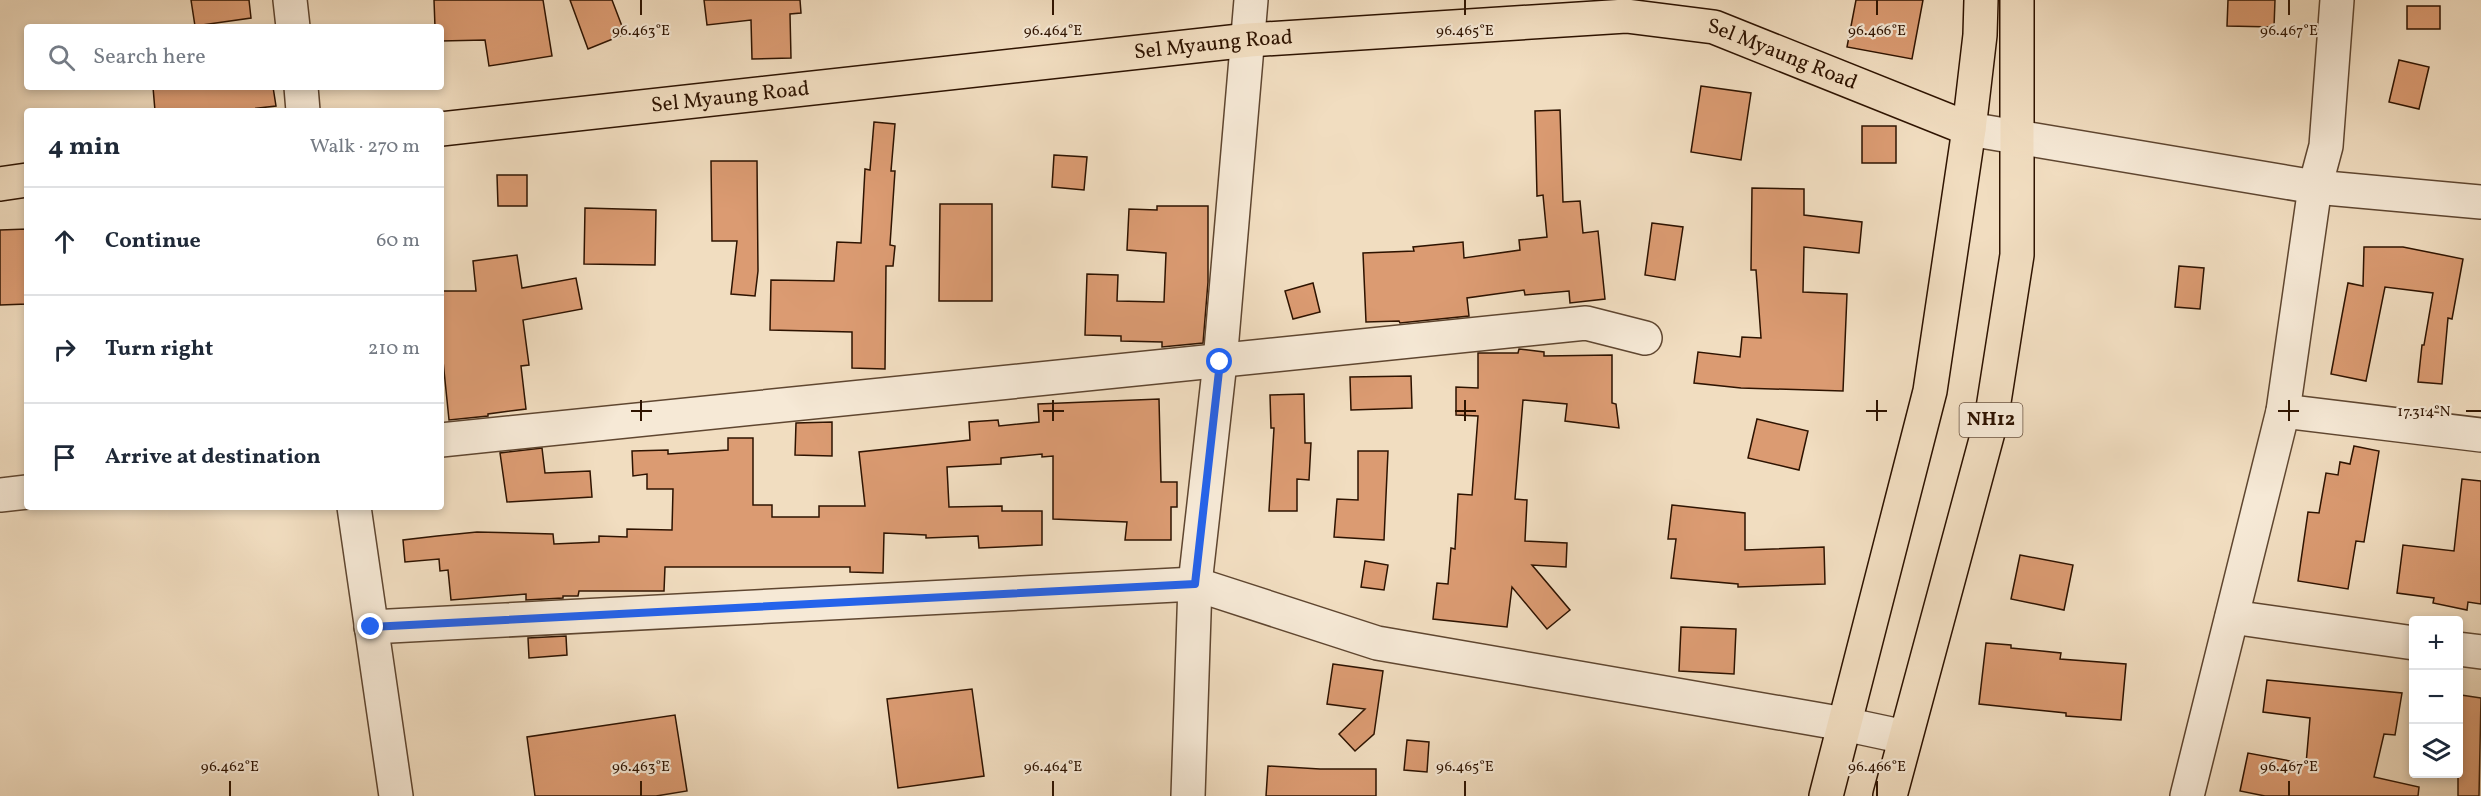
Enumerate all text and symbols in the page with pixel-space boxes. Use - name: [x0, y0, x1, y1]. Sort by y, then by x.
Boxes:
- street label: Sel Myaung Road: [1706, 12, 1862, 97]
- text: 96.463°E: [612, 21, 670, 42]
- text: 96.464°E: [1024, 21, 1082, 42]
- text: 96.465°E: [1436, 21, 1494, 42]
- text: 96.466°E: [1848, 21, 1906, 42]
- text: 96.467°E: [2260, 21, 2318, 42]
- street label: Sel Myaung Road: [1133, 23, 1294, 67]
- search box: [24, 24, 444, 90]
- icon: search: [45, 41, 78, 74]
- text: Search here: [93, 42, 206, 73]
- street label: Sel Myaung Road: [650, 74, 811, 120]
- text: 4 min: [48, 129, 120, 165]
- text: Walk · 270 m: [310, 133, 420, 161]
- icon: ahead: [48, 225, 81, 258]
- text: Continue: [105, 226, 201, 257]
- text: 60 m: [376, 227, 420, 255]
- icon: right: [48, 333, 81, 366]
- text: Turn right: [105, 334, 213, 365]
- text: 210 m: [368, 335, 420, 363]
- route start: [1206, 348, 1232, 374]
- text: 17.314°N: [2397, 402, 2451, 423]
- road number: NH12: [1960, 403, 2022, 437]
- icon: arrive: [48, 441, 81, 474]
- text: Arrive at destination: [105, 442, 321, 473]
- route end: [357, 613, 383, 639]
- map controls: [2409, 616, 2463, 778]
- button: +: [2409, 616, 2463, 670]
- button: −: [2409, 670, 2463, 724]
- button: layers: [2409, 724, 2463, 778]
- text: 96.462°E: [201, 757, 259, 778]
- text: 96.463°E: [612, 757, 670, 778]
- text: 96.464°E: [1024, 757, 1082, 778]
- text: 96.465°E: [1436, 757, 1494, 778]
- text: 96.466°E: [1848, 757, 1906, 778]
- text: 96.467°E: [2260, 757, 2318, 778]

